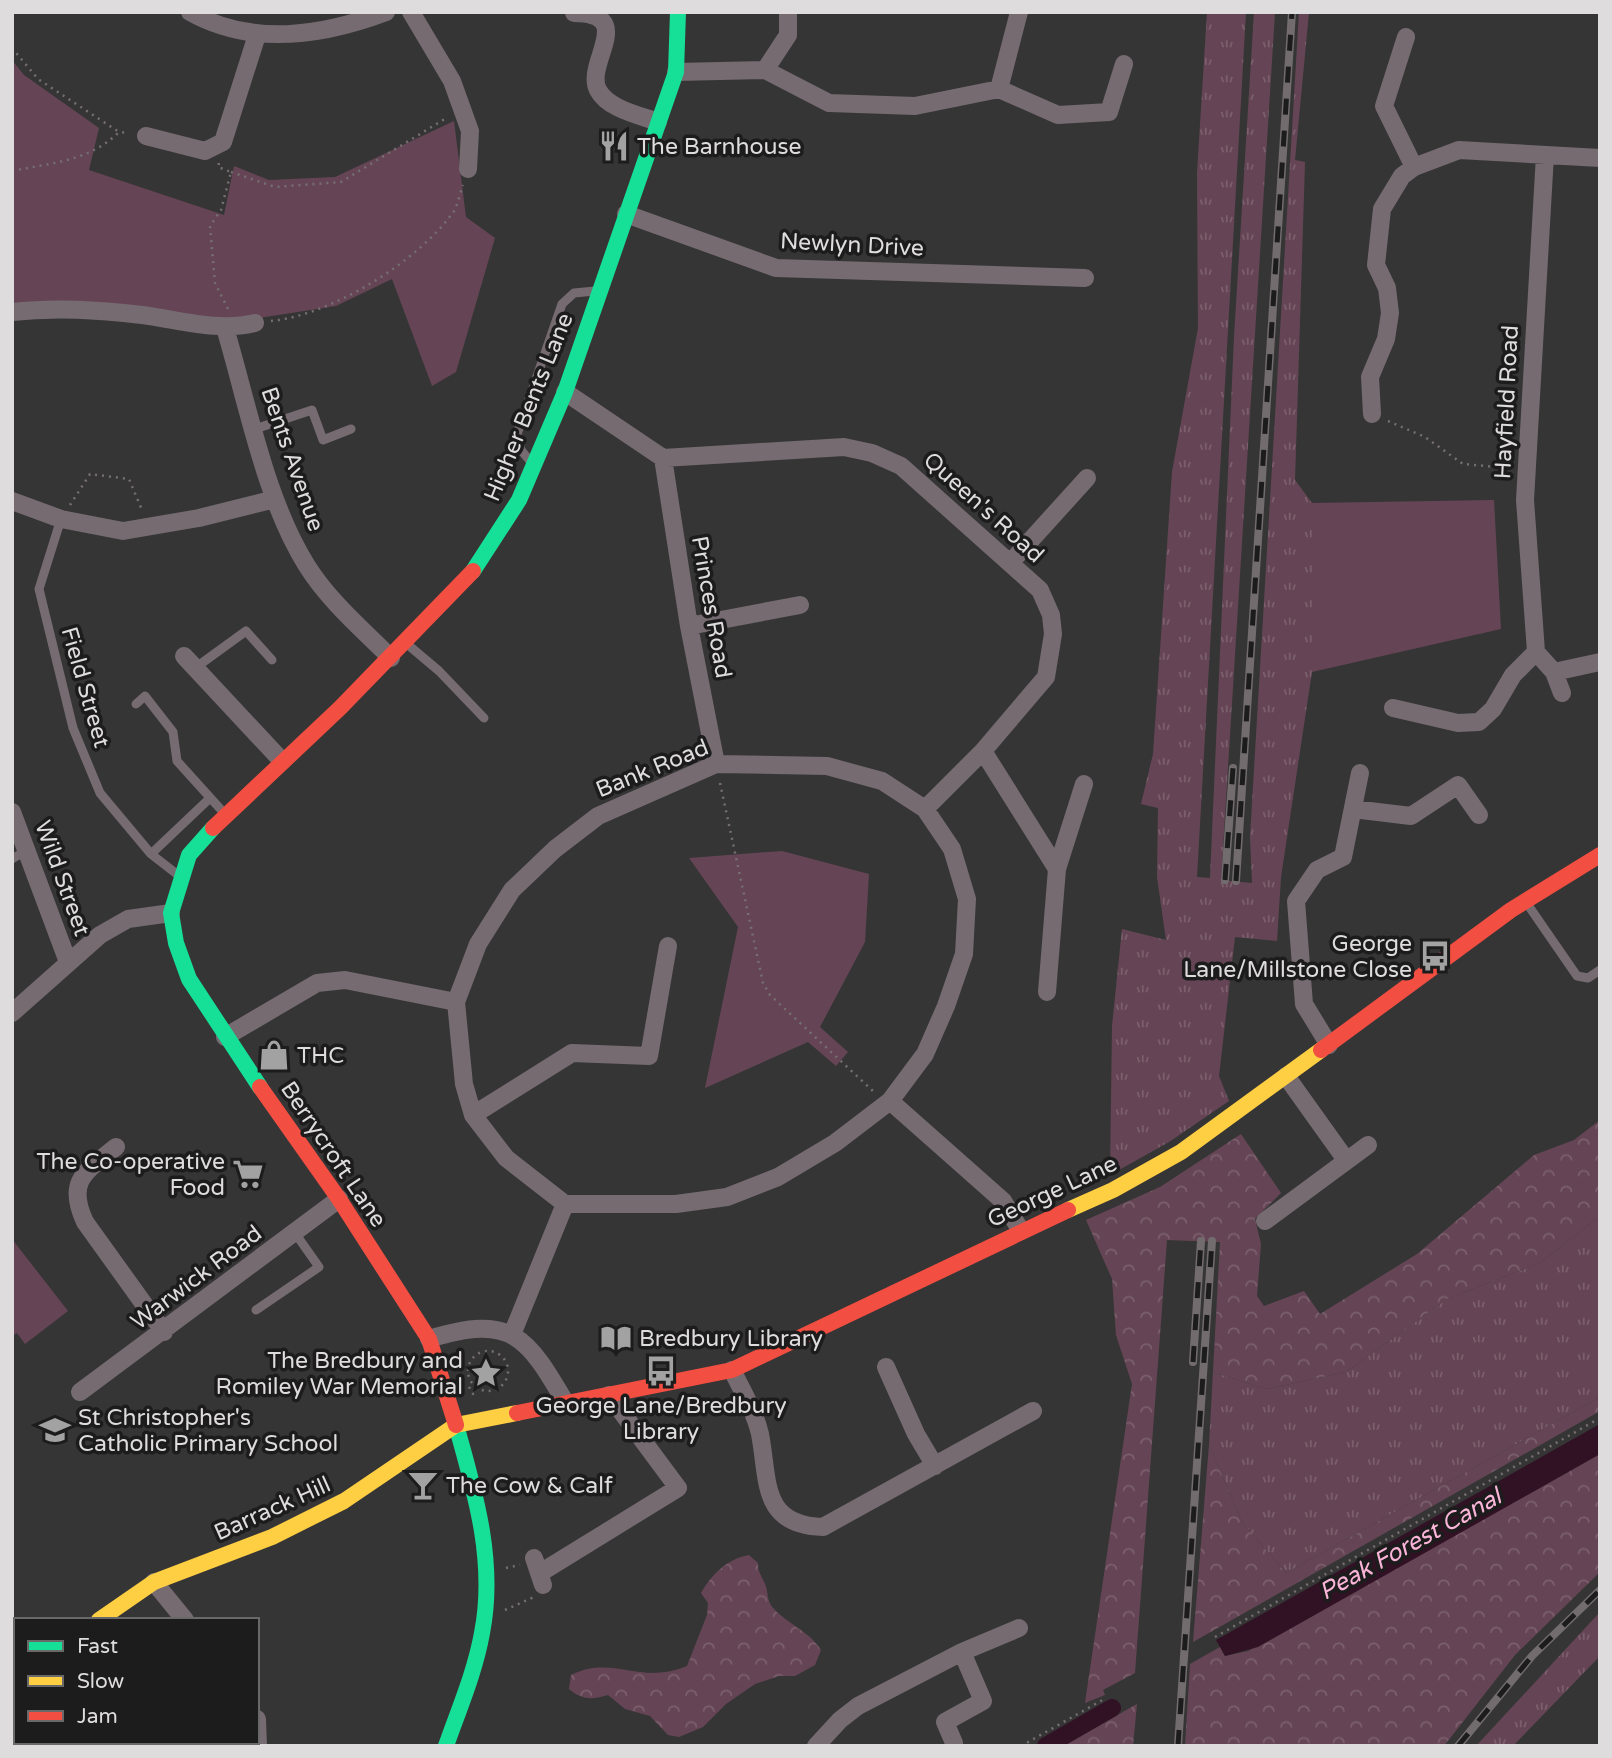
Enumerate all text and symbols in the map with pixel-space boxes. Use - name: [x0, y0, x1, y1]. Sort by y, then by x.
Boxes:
- restaurant icon: The Barnhouse: [597, 129, 631, 163]
- place label: The Barnhouse: [637, 133, 802, 161]
- street label: Newlyn Drive: [779, 227, 925, 263]
- street label: Higher Bents Lane: [478, 309, 580, 506]
- street label: Hayfield Road: [1489, 324, 1525, 480]
- street label: Bents Avenue: [254, 384, 330, 535]
- street label: Queen's Road: [917, 446, 1049, 569]
- street label: Princes Road: [685, 534, 737, 680]
- street label: Field Street: [54, 624, 116, 751]
- street label: Bank Road: [592, 734, 713, 804]
- street label: Wild Street: [28, 817, 96, 940]
- place label: George Lane/Millstone Close: [1183, 930, 1412, 984]
- bus stop icon: George Lane/Millstone Close: [1418, 939, 1452, 973]
- shop icon: THC: [257, 1038, 291, 1072]
- place label: THC: [297, 1042, 344, 1070]
- street label: Berrycroft Lane: [274, 1076, 392, 1233]
- place label: The Co-operative Food: [37, 1148, 225, 1202]
- street label: George Lane: [983, 1150, 1122, 1234]
- supermarket icon: The Co-operative Food: [231, 1157, 265, 1191]
- street label: Warwick Road: [126, 1219, 268, 1336]
- library icon: Bredbury Library: [599, 1321, 633, 1355]
- place label: Bredbury Library: [639, 1325, 823, 1353]
- place label: The Bredbury and Romiley War Memorial: [216, 1347, 463, 1401]
- bus stop icon: George Lane/Bredbury Library: [644, 1354, 678, 1388]
- place icon: The Bredbury and Romiley War Memorial: [469, 1356, 503, 1390]
- place label: George Lane/Bredbury Library: [535, 1392, 787, 1446]
- place label: St Christopher's Catholic Primary School: [78, 1404, 338, 1458]
- school or university icon: St Christopher's Catholic Primary School: [38, 1413, 72, 1447]
- bar icon: The Cow & Calf: [406, 1468, 440, 1502]
- street label: Barrack Hill: [210, 1471, 335, 1547]
- place label: The Cow & Calf: [446, 1472, 613, 1500]
- water label: Peak Forest Canal: [1314, 1481, 1509, 1607]
- legend: [14, 1618, 259, 1744]
- text: Fast: [77, 1634, 118, 1659]
- text: Slow: [77, 1669, 125, 1694]
- text: Jam: [77, 1704, 118, 1729]

